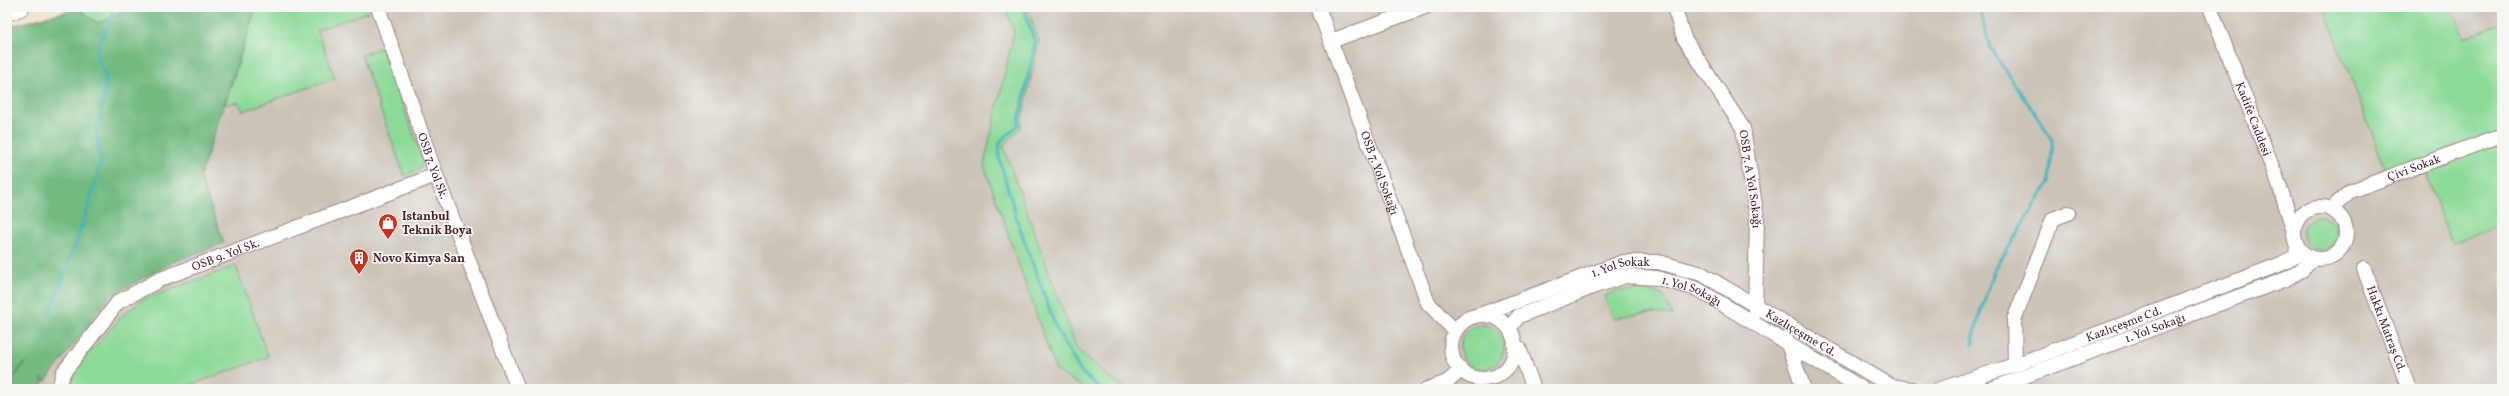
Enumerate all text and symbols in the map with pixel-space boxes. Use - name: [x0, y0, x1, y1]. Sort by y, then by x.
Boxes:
- street label: Kadife Caddesi: [2231, 80, 2274, 159]
- street label: OSB 7. Yol Sokağı: [1356, 129, 1402, 218]
- street label: OSB 7. A Yol Sokağı: [1734, 129, 1764, 229]
- street label: OSB 7. Yol Sk.: [413, 131, 452, 202]
- street label: Çivi Sokak: [2385, 151, 2444, 186]
- place label: Istanbul Teknik Boya: [402, 209, 472, 239]
- shop icon: Istanbul Teknik Boya: [377, 212, 399, 240]
- street label: OSB 9. Yol Sk.: [190, 235, 262, 276]
- building icon: Novo Kimya San: [348, 247, 370, 275]
- place label: Novo Kimya San: [373, 251, 465, 267]
- street label: 1. Yol Sokak: [1589, 255, 1650, 282]
- street label: 1. Yol Sokağı: [1660, 273, 1724, 311]
- street label: Hakkı Matraş Cd.: [2362, 284, 2409, 375]
- street label: Kazlıçeşme Cd.: [2084, 303, 2164, 346]
- street label: Kazlıçeşme Cd.: [1762, 306, 1839, 361]
- street label: 1. Yol Sokağı: [2123, 310, 2188, 347]

